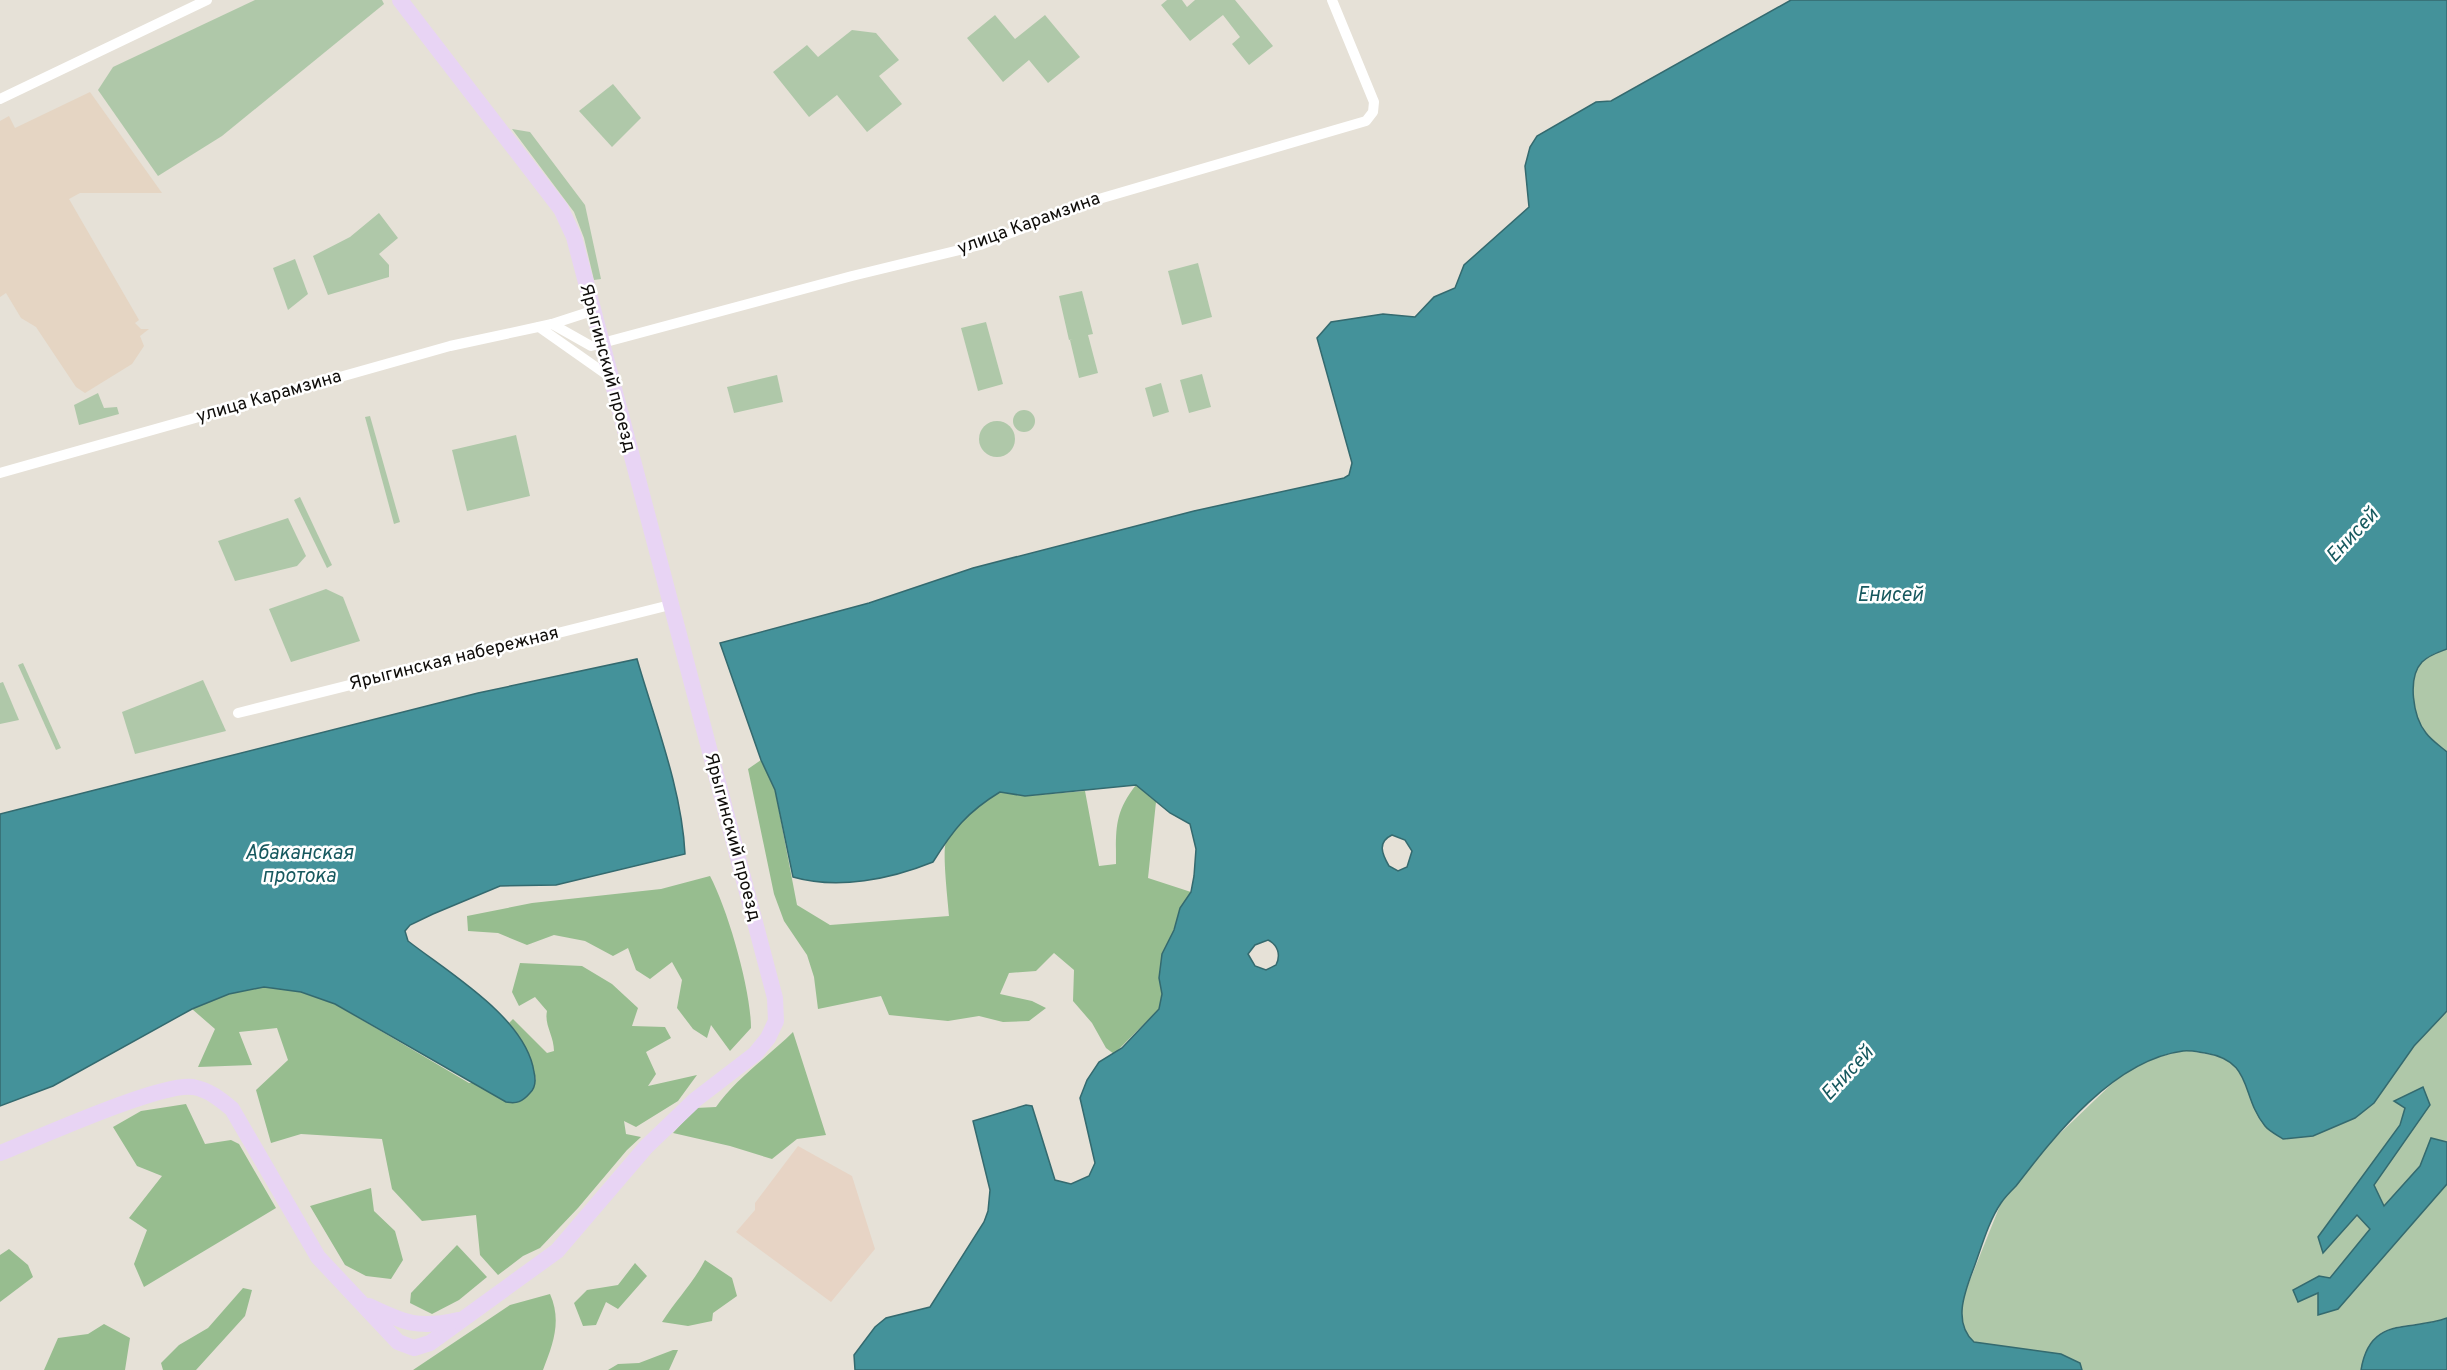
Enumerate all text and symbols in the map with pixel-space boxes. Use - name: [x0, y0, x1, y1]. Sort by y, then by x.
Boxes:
- street label: улица Карамзина: [955, 188, 1103, 260]
- street label: Ярыгинский проезд: [573, 281, 641, 455]
- street label: улица Карамзина: [194, 365, 344, 429]
- water label: Енисей: [2321, 502, 2386, 569]
- water label: Енисей: [1857, 583, 1925, 609]
- street label: Ярыгинская набережная: [347, 622, 561, 696]
- street label: Ярыгинский проезд: [698, 750, 766, 924]
- water label: Абаканская протока: [245, 841, 354, 890]
- water label: Енисей: [1816, 1040, 1881, 1107]

